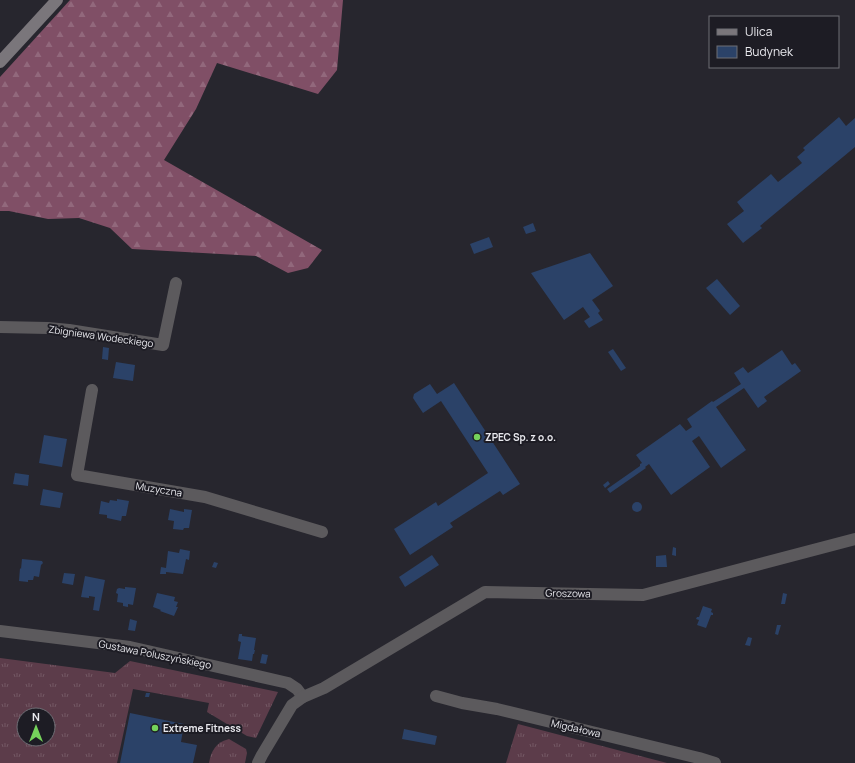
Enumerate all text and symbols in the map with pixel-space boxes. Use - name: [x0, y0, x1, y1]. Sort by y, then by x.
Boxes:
- legend: [709, 16, 839, 68]
- text: Ulica: [745, 23, 772, 40]
- text: Budynek: [745, 43, 794, 60]
- street label: Zbigniewa Wodeckiego: [47, 322, 155, 350]
- place label: ZPEC Sp. z o.o.: [485, 430, 556, 444]
- marker: ZPEC Sp. z o.o.: [472, 432, 482, 442]
- street label: Muzyczna: [135, 478, 183, 500]
- street label: Groszowa: [545, 586, 591, 600]
- street label: Gustawa Poluszyńskiego: [97, 636, 213, 672]
- north arrow: [16, 707, 56, 747]
- text: N: [32, 709, 40, 724]
- street label: Migdałowa: [550, 716, 602, 740]
- place label: Extreme Fitness: [163, 721, 241, 735]
- marker: Extreme Fitness: [150, 723, 160, 733]

